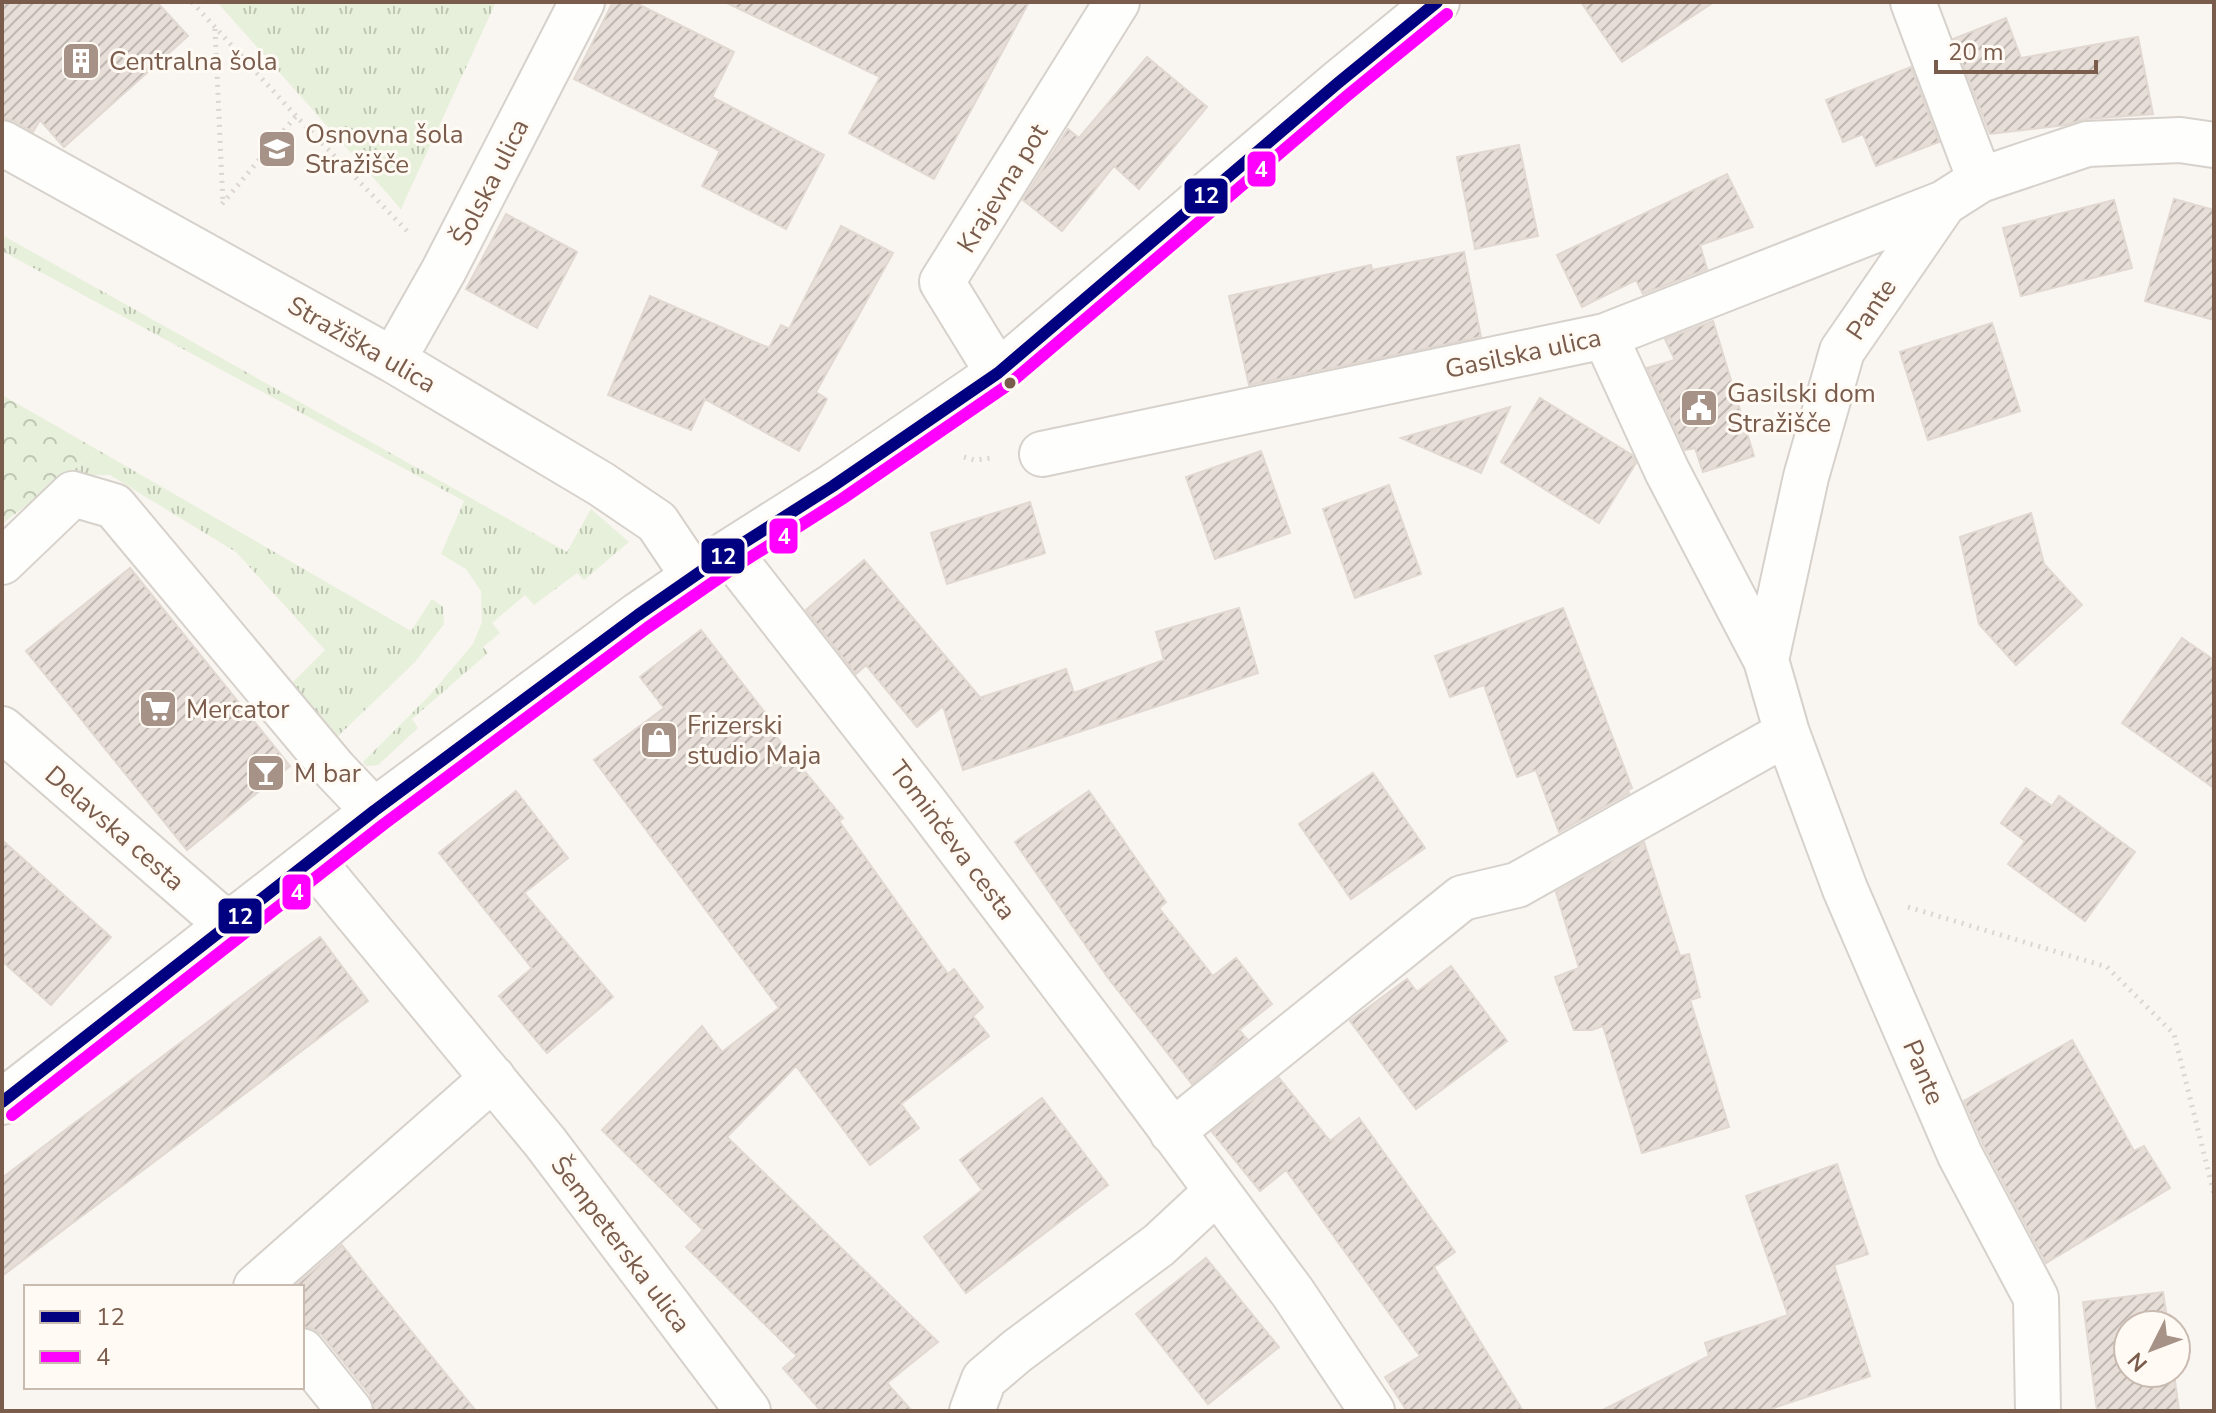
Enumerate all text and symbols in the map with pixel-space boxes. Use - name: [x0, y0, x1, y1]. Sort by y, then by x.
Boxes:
- scale bar: [1936, 24, 2096, 74]
- text: 20 m: [1948, 36, 2004, 68]
- building icon: Centralna šola: [60, 40, 102, 82]
- place label: Centralna šola: [109, 44, 278, 79]
- street label: Šolska ulica: [444, 113, 537, 252]
- street label: Krajevna pot: [949, 116, 1056, 260]
- place label: Osnovna šola Stražišče: [305, 117, 464, 182]
- school or university icon: Osnovna šola Stražišče: [256, 128, 298, 170]
- line badge: 4: [1246, 150, 1277, 188]
- text: 4: [1254, 155, 1268, 185]
- line badge: 12: [1183, 177, 1229, 215]
- text: 12: [1193, 181, 1219, 211]
- street label: Pante: [1838, 272, 1905, 347]
- street label: Stražiška ulica: [281, 288, 442, 401]
- street label: Gasilska ulica: [1442, 320, 1604, 387]
- unlabelled marker: [1002, 375, 1018, 391]
- place label: Gasilski dom Stražišče: [1727, 376, 1876, 441]
- public building icon: Gasilski dom Stražišče: [1678, 387, 1720, 429]
- line badge: 4: [768, 517, 799, 555]
- text: 4: [777, 522, 791, 552]
- line badge: 12: [700, 537, 746, 575]
- text: 12: [710, 542, 736, 572]
- supermarket icon: Mercator: [137, 688, 179, 730]
- place label: Mercator: [186, 692, 290, 727]
- place label: Frizerski studio Maja: [687, 708, 821, 773]
- shop icon: Frizerski studio Maja: [638, 719, 680, 761]
- bar icon: M bar: [245, 752, 287, 794]
- street label: Tominčeva cesta: [881, 753, 1024, 927]
- place label: M bar: [294, 756, 362, 791]
- street label: Delavska cesta: [37, 758, 192, 899]
- line badge: 4: [281, 873, 312, 911]
- text: 4: [290, 878, 304, 908]
- line badge: 12: [217, 897, 263, 935]
- text: 12: [227, 902, 253, 932]
- street label: Pante: [1894, 1034, 1953, 1110]
- street label: Šempeterska ulica: [543, 1149, 699, 1340]
- legend: [24, 1285, 304, 1389]
- text: 12: [96, 1301, 125, 1333]
- north arrow: [2112, 1309, 2192, 1389]
- text: 4: [96, 1341, 110, 1373]
- text: N: [2121, 1346, 2155, 1378]

